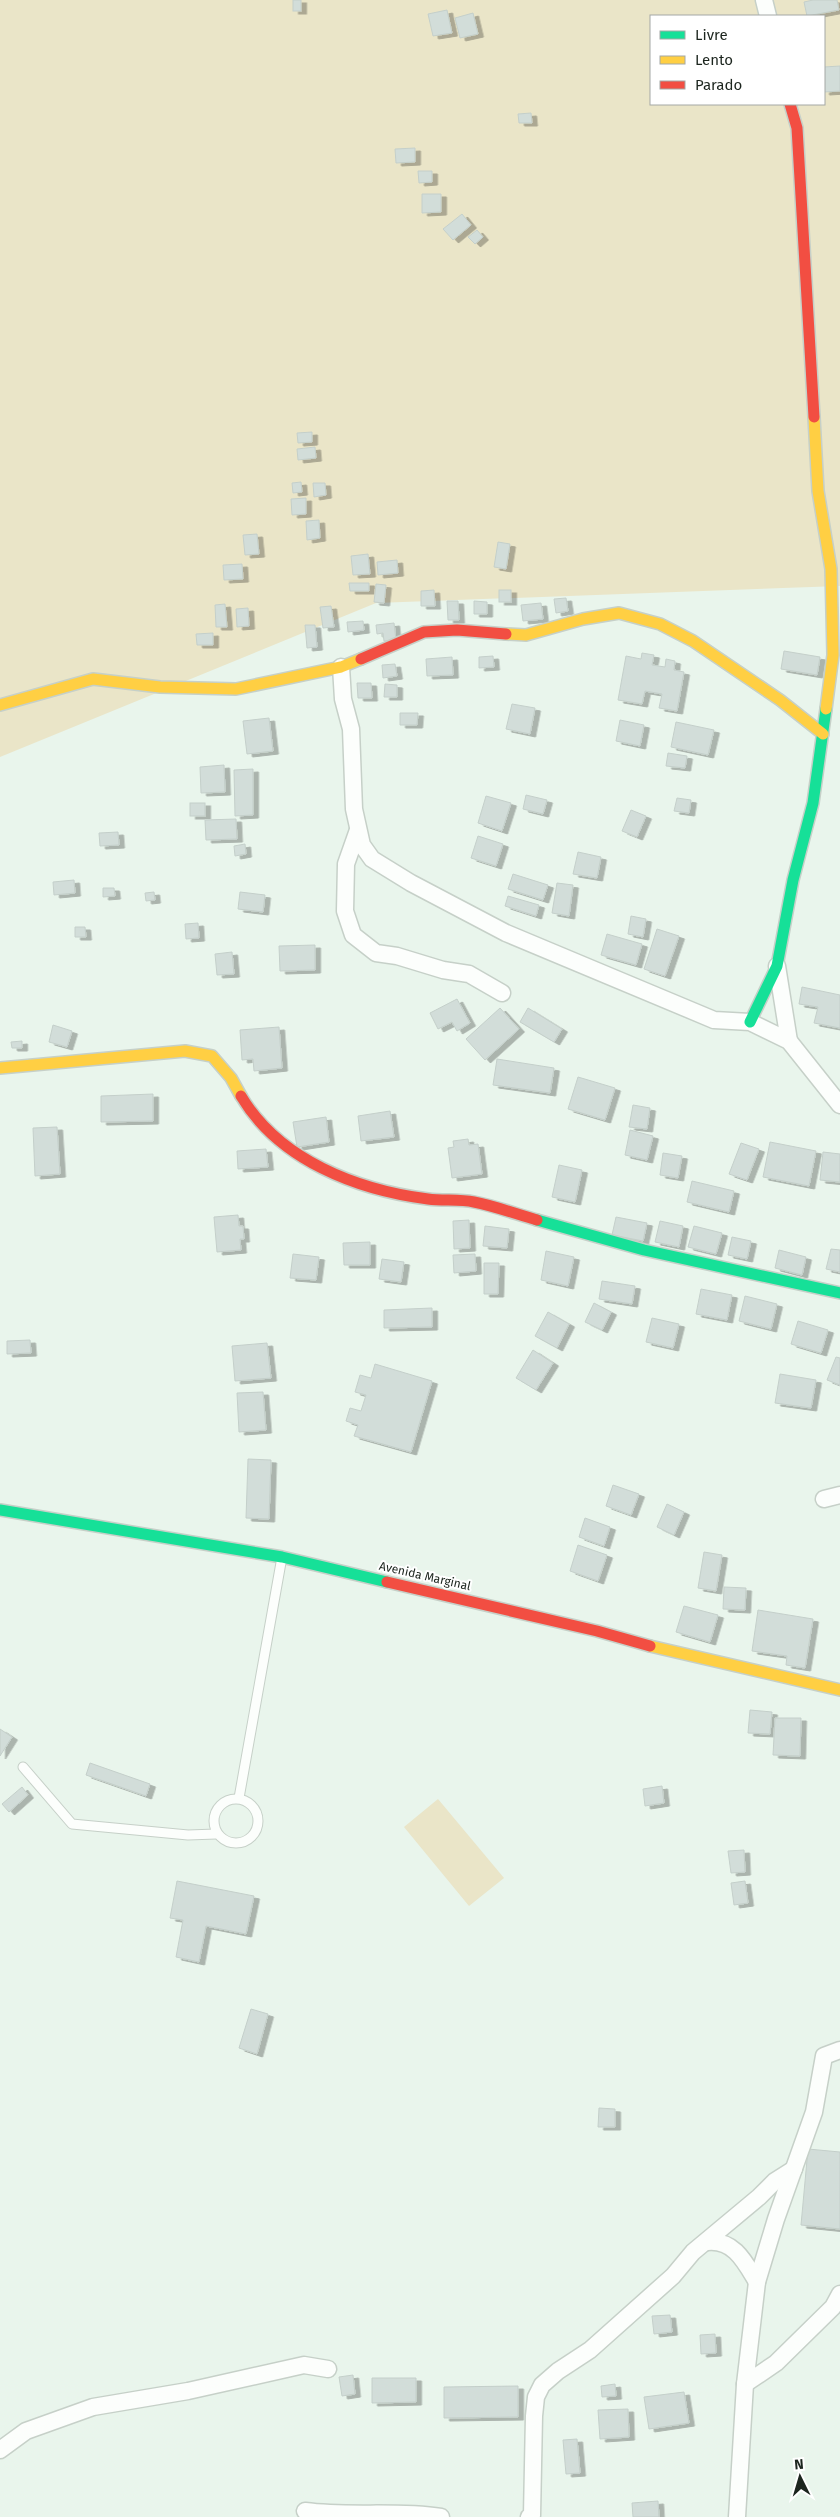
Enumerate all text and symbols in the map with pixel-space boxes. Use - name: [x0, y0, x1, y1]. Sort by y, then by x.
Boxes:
- legend: [650, 15, 825, 105]
- text: Livre: [695, 26, 728, 44]
- text: Lento: [695, 51, 733, 69]
- text: Parado: [695, 76, 742, 94]
- street label: Avenida Marginal: [378, 1559, 473, 1593]
- north arrow: [775, 2452, 825, 2502]
- text: N: [794, 2456, 804, 2473]

